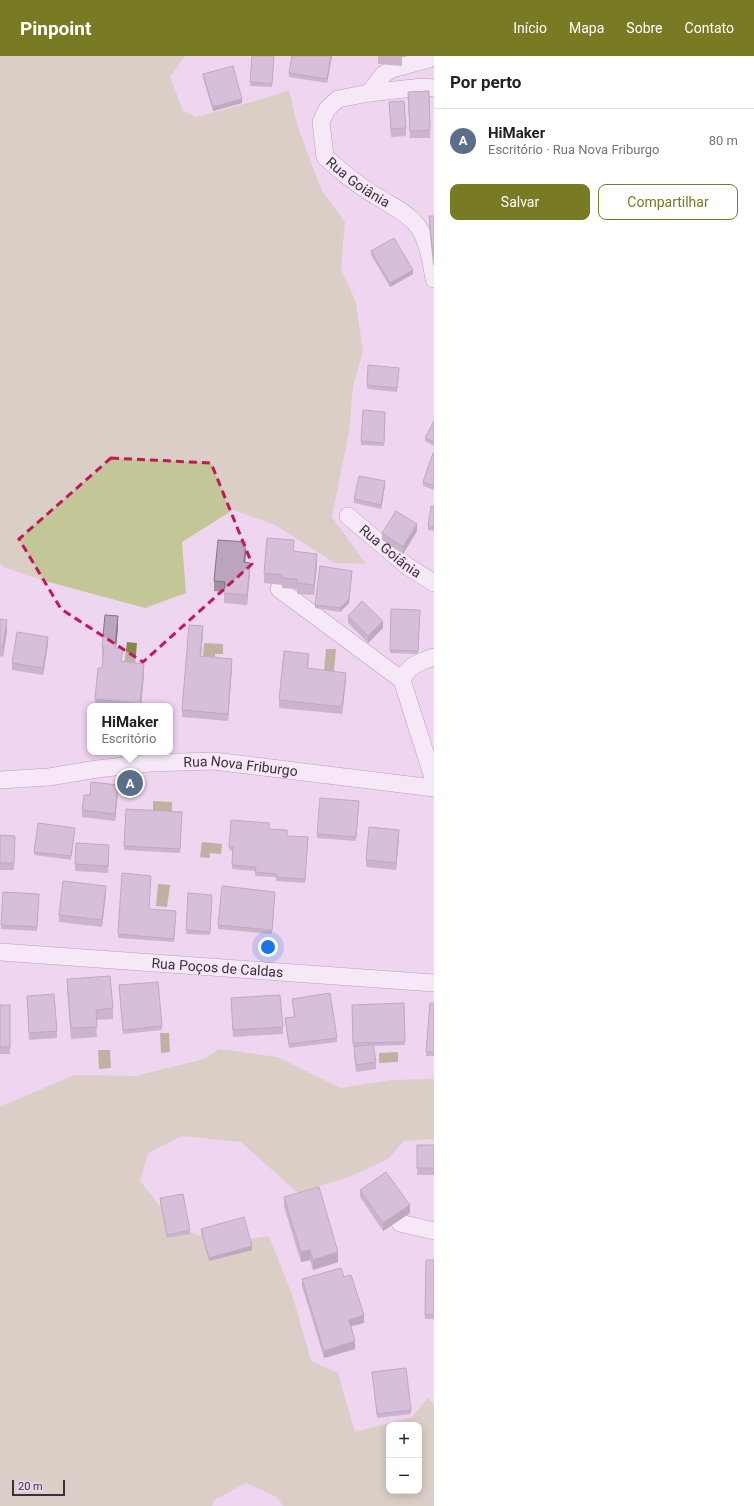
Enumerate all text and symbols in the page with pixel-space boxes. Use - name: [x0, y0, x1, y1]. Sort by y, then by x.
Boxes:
- text: Pinpoint: [20, 17, 91, 40]
- text: Início: [513, 20, 547, 36]
- text: Mapa: [569, 20, 604, 36]
- text: Sobre: [626, 20, 663, 36]
- text: Contato: [685, 20, 734, 36]
- text: Por perto: [450, 72, 521, 92]
- text: HiMaker: [488, 124, 545, 142]
- text: A: [459, 133, 467, 148]
- text: 80 m: [709, 133, 738, 148]
- text: Escritório · Rua Nova Friburgo: [488, 142, 659, 157]
- street label: Rua Goiânia: [323, 154, 393, 211]
- button: Salvar: [450, 184, 590, 220]
- button: Compartilhar: [598, 184, 738, 220]
- street label: Rua Goiânia: [356, 521, 424, 581]
- popup: [87, 703, 173, 755]
- text: HiMaker: [101, 713, 159, 731]
- text: Escritório: [101, 731, 156, 746]
- street label: Rua Nova Friburgo: [183, 753, 299, 779]
- pin: A: [117, 768, 143, 798]
- your location: [258, 937, 278, 957]
- street label: Rua Poços de Caldas: [151, 955, 284, 980]
- map controls: [386, 1422, 422, 1494]
- button: +: [386, 1422, 422, 1458]
- button: −: [386, 1458, 422, 1494]
- scale bar: [12, 1478, 65, 1497]
- text: 20 m: [18, 1480, 43, 1493]

